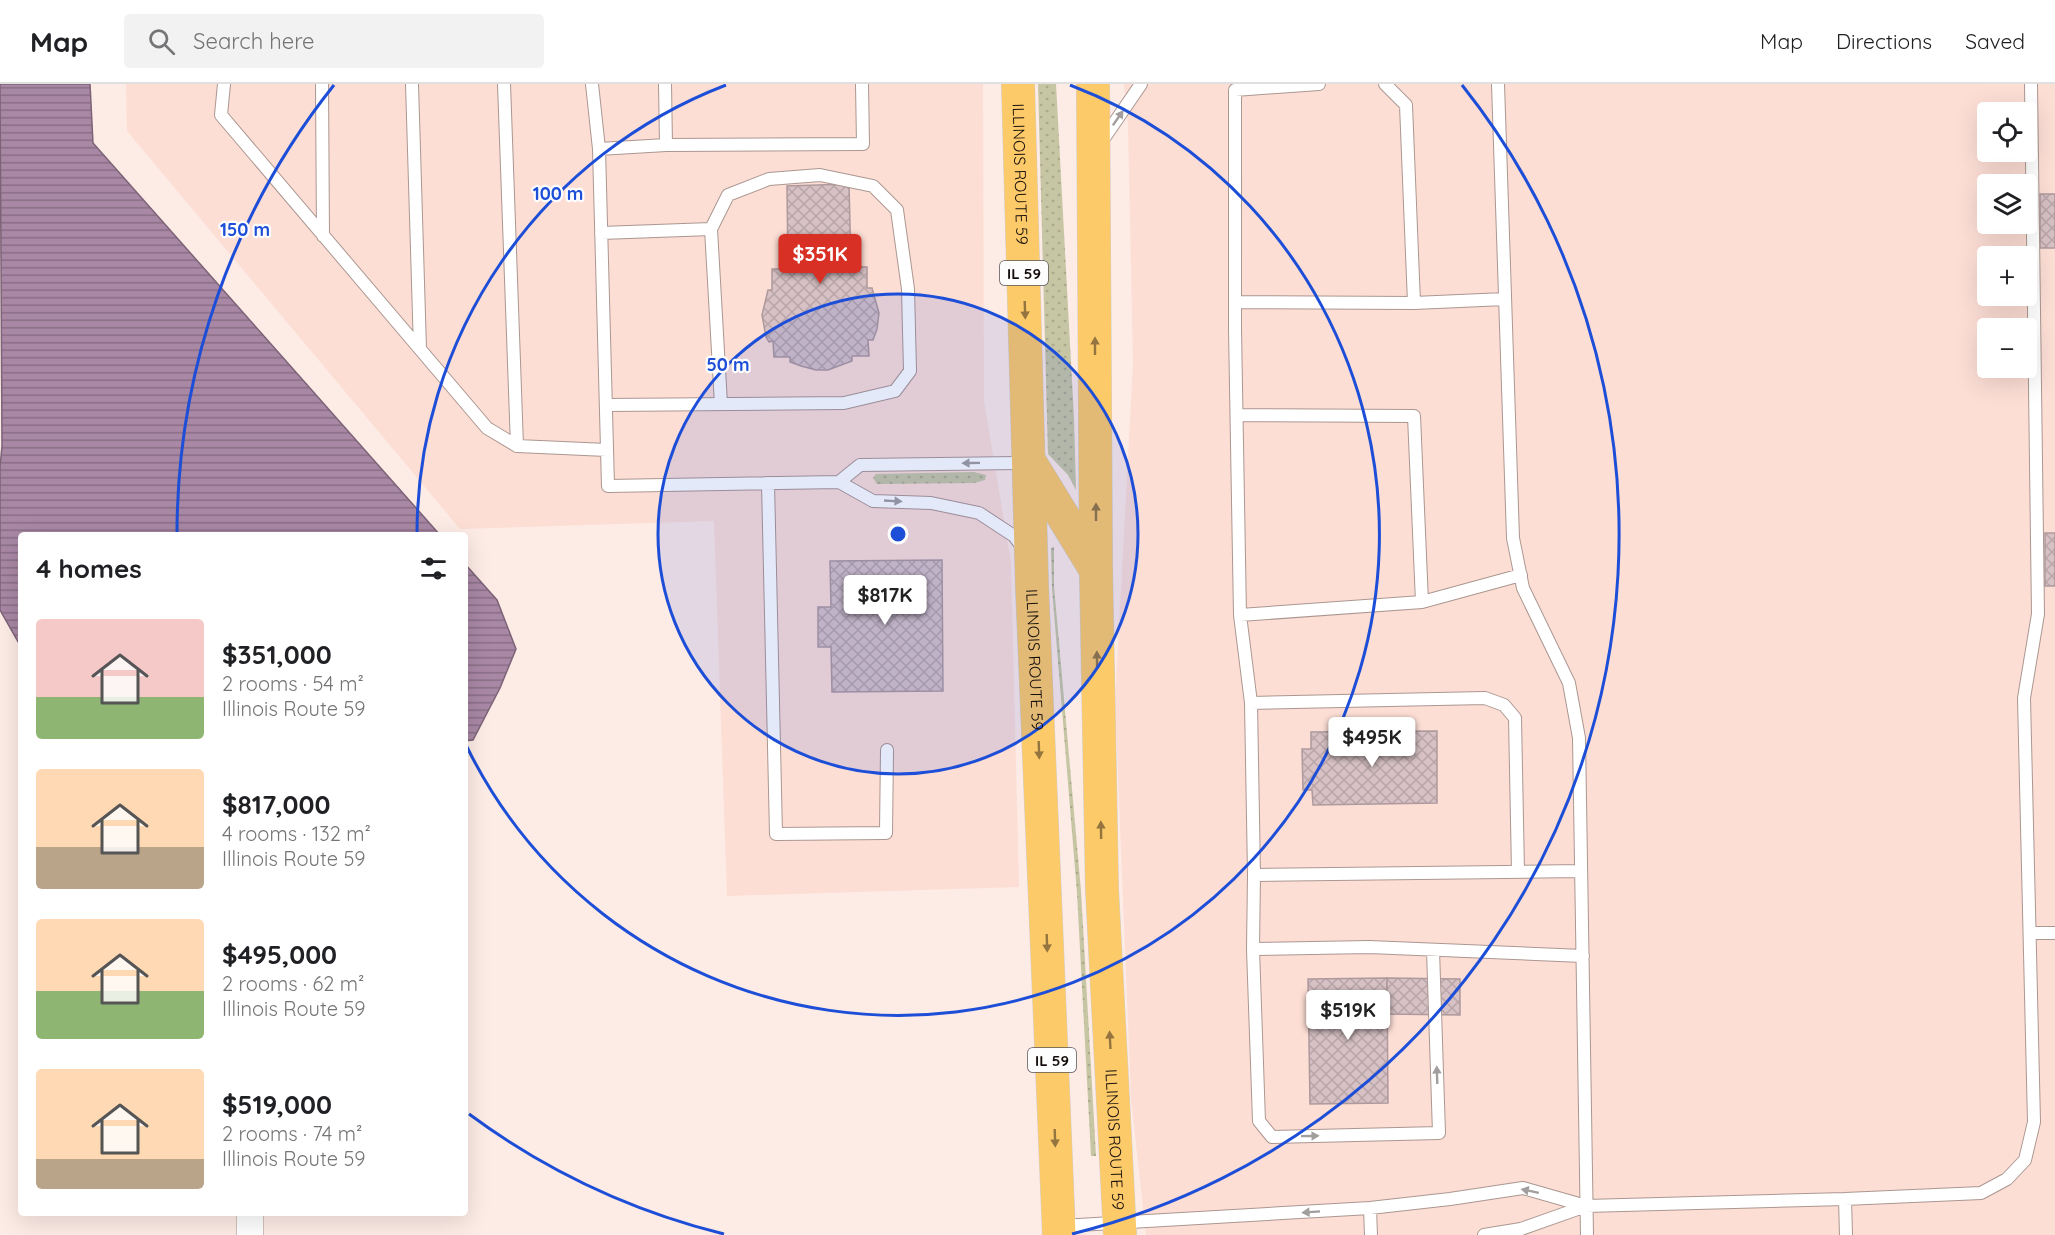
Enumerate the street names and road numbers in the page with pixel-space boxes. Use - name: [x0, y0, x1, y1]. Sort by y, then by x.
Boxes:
- street label: ILLINOIS ROUTE 59: [1009, 103, 1032, 245]
- road number: IL 59: [1000, 261, 1048, 285]
- street label: ILLINOIS ROUTE 59: [1022, 589, 1048, 731]
- road number: IL 59: [1028, 1048, 1076, 1072]
- street label: ILLINOIS ROUTE 59: [1101, 1068, 1129, 1211]

